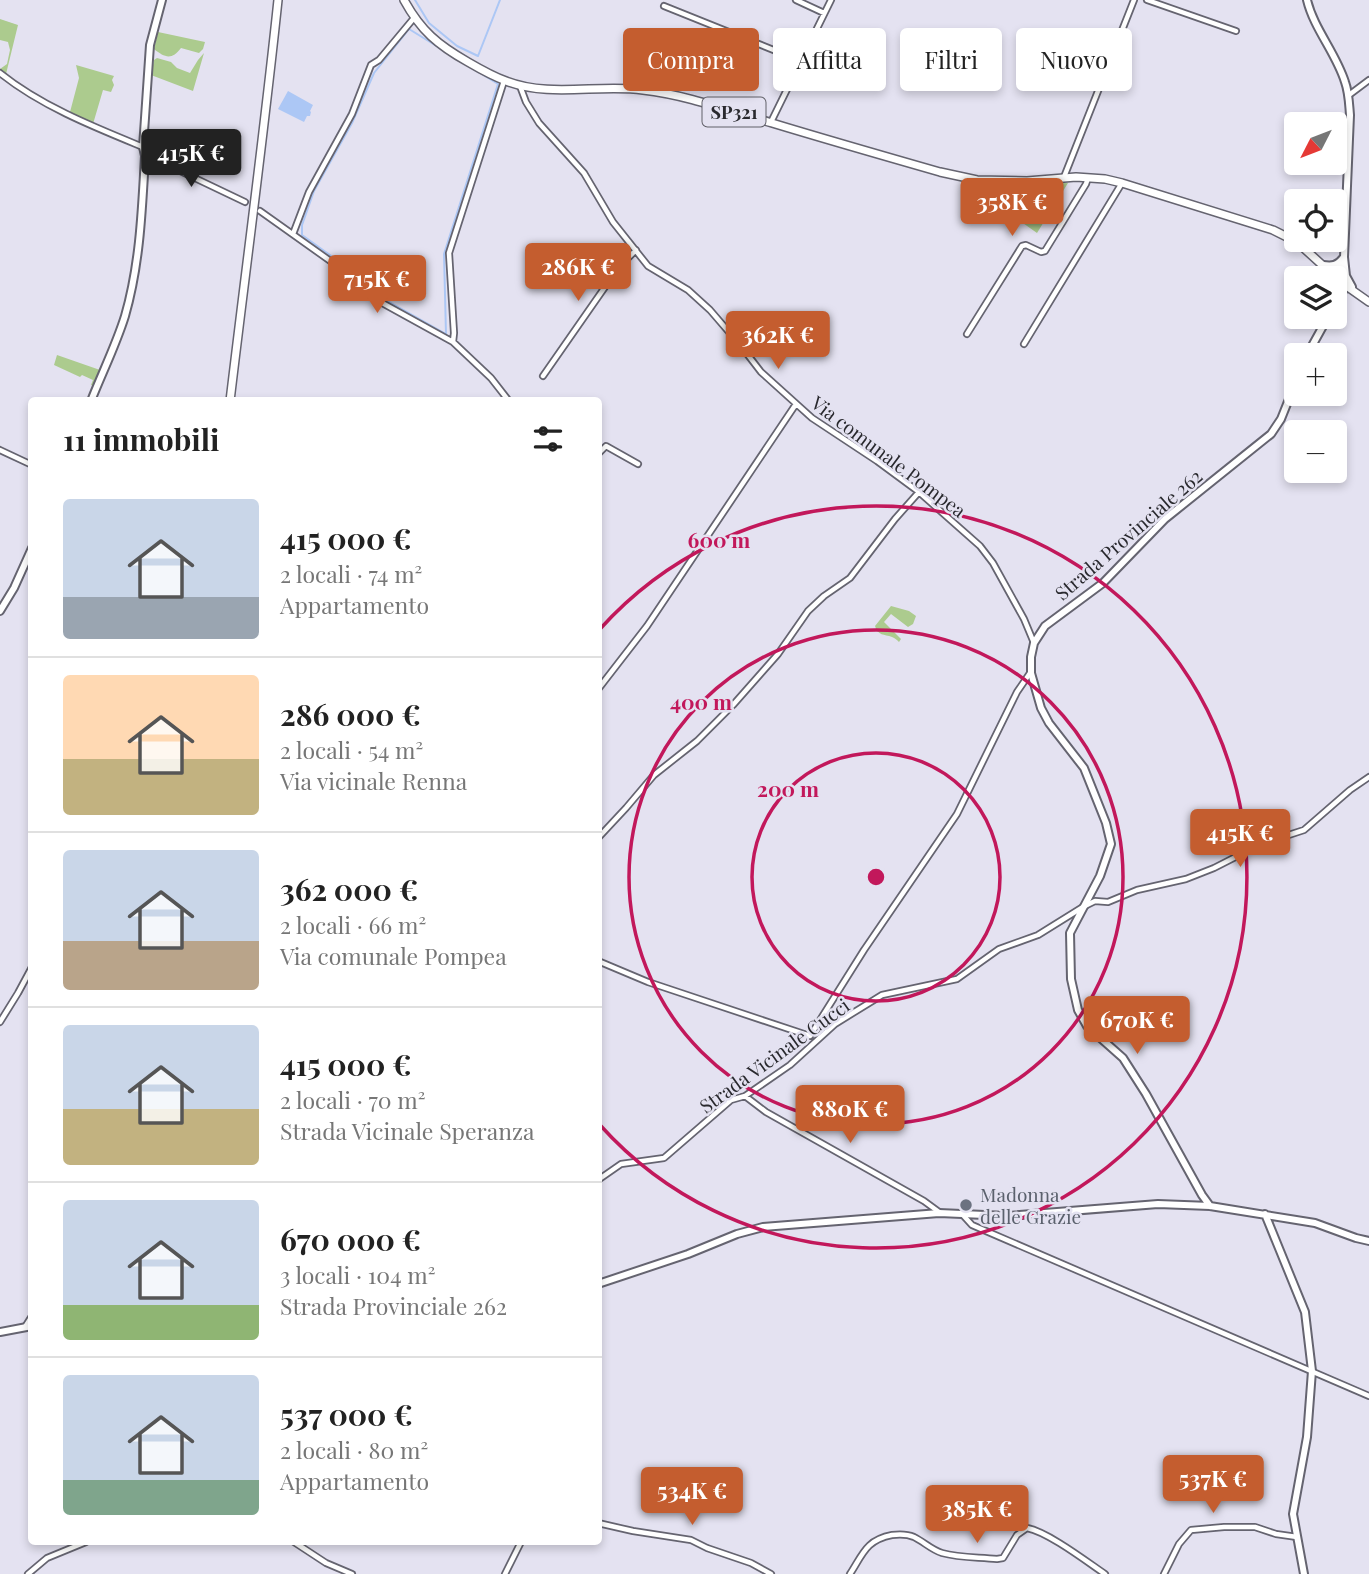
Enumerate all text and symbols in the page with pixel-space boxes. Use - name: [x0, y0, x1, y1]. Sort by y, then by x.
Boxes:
- chip: Compra: [623, 28, 759, 91]
- chip: Affitta: [773, 28, 886, 91]
- chip: Filtri: [900, 28, 1002, 91]
- chip: Nuovo: [1016, 28, 1132, 91]
- road number: SP321: [702, 98, 766, 127]
- north arrow: [1284, 112, 1348, 175]
- map controls: [1284, 112, 1347, 483]
- pin: 415K €: [134, 130, 248, 189]
- text: 415K €: [157, 136, 225, 167]
- pin: 358K €: [955, 178, 1069, 238]
- text: 358K €: [977, 185, 1047, 216]
- button: locate: [1284, 189, 1347, 252]
- pin: 286K €: [521, 244, 635, 303]
- text: 286K €: [541, 250, 615, 281]
- pin: 715K €: [320, 256, 434, 315]
- text: 715K €: [344, 262, 410, 293]
- button: layers: [1284, 266, 1347, 329]
- pin: 362K €: [721, 312, 835, 371]
- text: 362K €: [742, 318, 814, 349]
- button: +: [1284, 343, 1347, 406]
- street label: Via comunale Pompea: [806, 389, 972, 523]
- text: 11 immobili: [63, 419, 219, 459]
- icon: filters: [529, 420, 567, 458]
- button: −: [1284, 420, 1347, 483]
- street label: Strada Provinciale 262: [1049, 463, 1207, 605]
- text: 415 000 €: [280, 518, 411, 558]
- text: 600 m: [688, 525, 750, 553]
- icon: home: [119, 527, 203, 611]
- text: 2 locali · 74 m²: [280, 558, 422, 589]
- text: Appartamento: [280, 589, 429, 620]
- text: 400 m: [670, 687, 732, 715]
- text: 286 000 €: [280, 694, 421, 734]
- icon: home: [119, 703, 203, 787]
- text: 2 locali · 54 m²: [280, 734, 423, 765]
- text: Via vicinale Renna: [280, 765, 467, 796]
- text: 200 m: [757, 774, 819, 802]
- pin: 415K €: [1183, 810, 1297, 869]
- text: 415K €: [1206, 816, 1274, 847]
- centre of rings: [864, 865, 888, 889]
- text: 362 000 €: [280, 869, 418, 909]
- icon: home: [119, 878, 203, 962]
- text: 2 locali · 66 m²: [280, 909, 426, 940]
- text: Via comunale Pompea: [280, 940, 507, 971]
- street label: Strada Vicinale Cucci: [694, 991, 855, 1118]
- pin: 670K €: [1080, 996, 1194, 1056]
- text: 670K €: [1100, 1003, 1174, 1034]
- text: 415 000 €: [280, 1044, 411, 1084]
- icon: home: [119, 1053, 203, 1137]
- text: 2 locali · 70 m²: [280, 1084, 426, 1115]
- pin: 880K €: [793, 1086, 907, 1145]
- text: 880K €: [812, 1092, 888, 1123]
- text: Strada Vicinale Speranza: [280, 1115, 534, 1146]
- place label: Madonna delle Grazie: [980, 1181, 1081, 1229]
- marker: Madonna delle Grazie: [958, 1197, 974, 1213]
- text: 670 000 €: [280, 1219, 421, 1259]
- icon: home: [119, 1228, 203, 1312]
- text: 3 locali · 104 m²: [280, 1259, 435, 1290]
- text: Strada Provinciale 262: [280, 1290, 507, 1321]
- text: 537 000 €: [280, 1394, 413, 1434]
- icon: home: [119, 1403, 203, 1487]
- text: 2 locali · 80 m²: [280, 1434, 428, 1465]
- pin: 537K €: [1156, 1456, 1270, 1515]
- text: 537K €: [1179, 1462, 1247, 1493]
- text: Appartamento: [280, 1465, 429, 1496]
- pin: 534K €: [635, 1468, 749, 1527]
- text: 534K €: [657, 1474, 727, 1505]
- pin: 385K €: [920, 1486, 1034, 1545]
- text: 385K €: [942, 1492, 1012, 1523]

